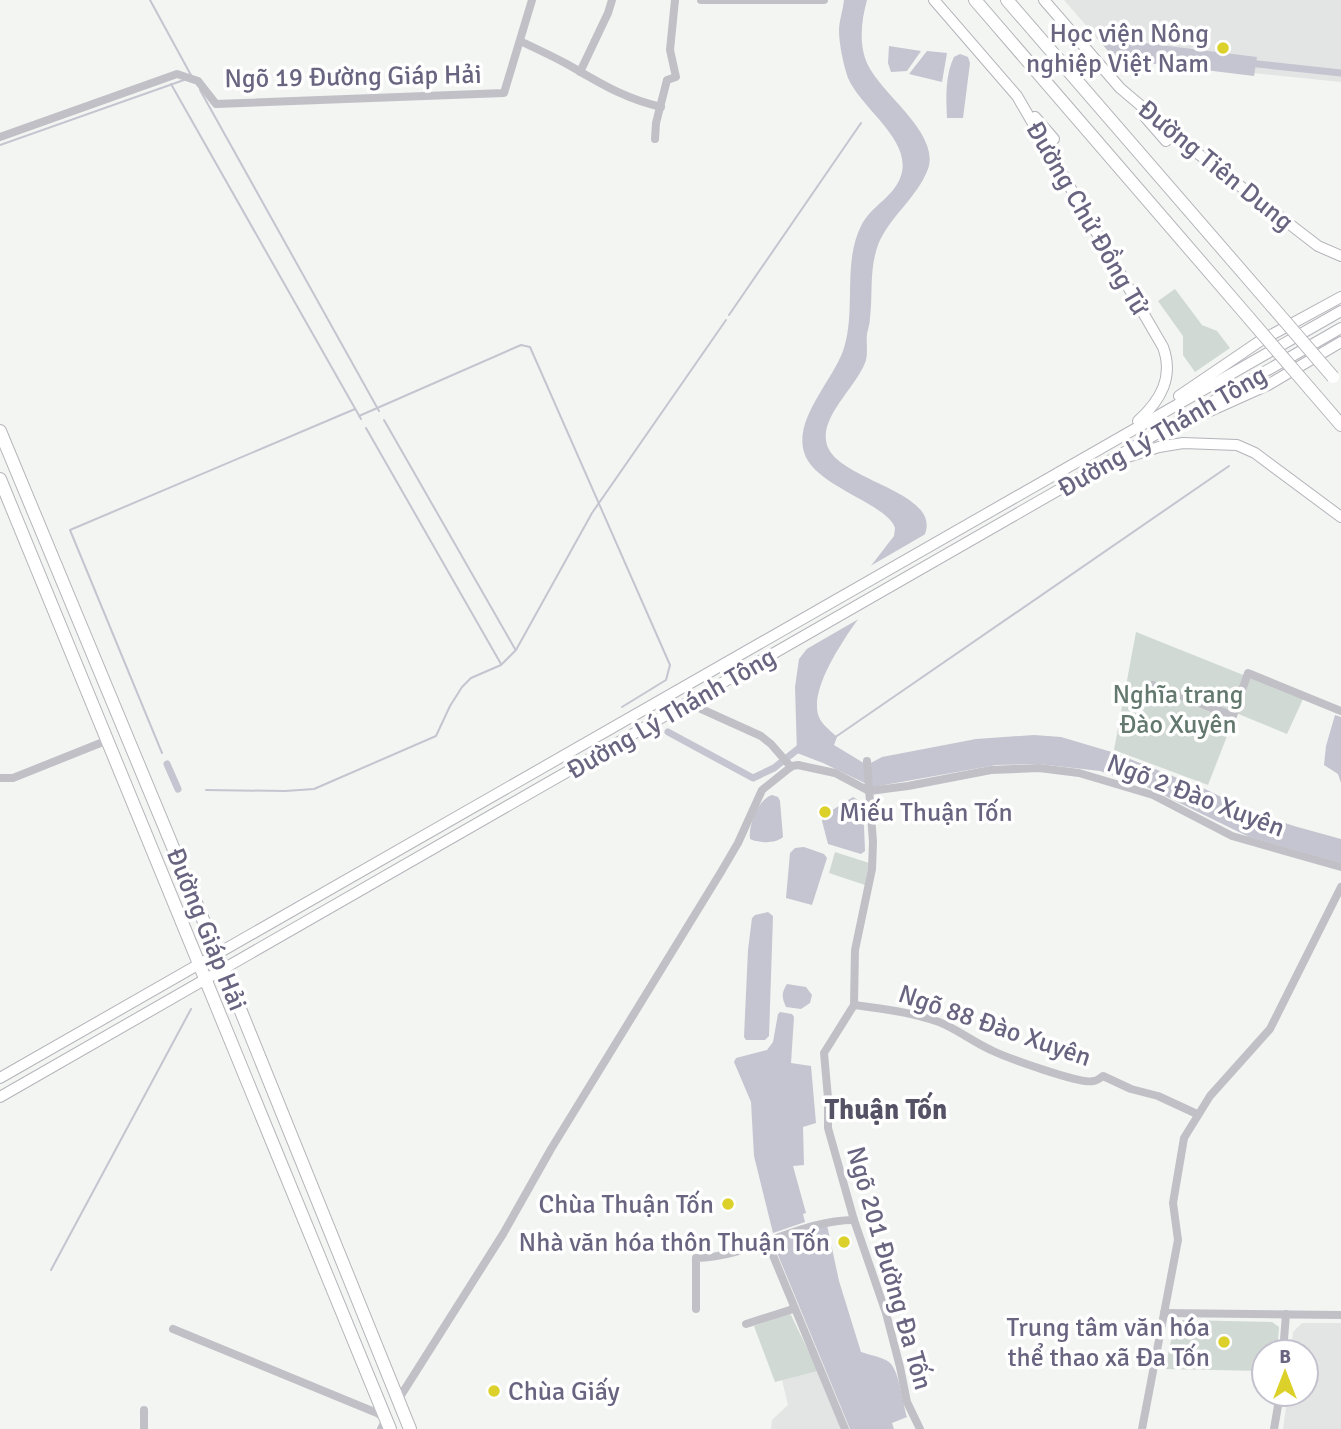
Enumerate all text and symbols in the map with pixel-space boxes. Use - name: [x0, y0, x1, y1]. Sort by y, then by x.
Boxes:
- place label: Học viện Nông nghiệp Việt Nam: [1026, 18, 1209, 80]
- marker: Học viện Nông nghiệp Việt Nam: [1215, 40, 1231, 56]
- street label: Ngõ 19 Đường Giáp Hải: [224, 59, 482, 95]
- street label: Đường Tiên Dung: [1131, 93, 1299, 238]
- street label: Đường Chử Đồng Tử: [1019, 116, 1156, 321]
- street label: Đường Lý Thánh Tông: [1052, 359, 1273, 505]
- street label: Đường Lý Thánh Tông: [561, 641, 782, 787]
- park label: Nghĩa trang Đào Xuyên: [1112, 679, 1244, 741]
- street label: Ngõ 2 Đào Xuyên: [1102, 747, 1289, 844]
- place label: Miếu Thuận Tốn: [839, 797, 1013, 829]
- marker: Miếu Thuận Tốn: [817, 804, 833, 820]
- street label: Đường Giáp Hải: [159, 843, 253, 1016]
- street label: Ngõ 88 Đào Xuyên: [894, 978, 1095, 1074]
- district label: Thuận Tốn: [825, 1091, 947, 1127]
- street label: Ngõ 201 Đường Đa Tốn: [839, 1143, 939, 1394]
- place label: Chùa Thuận Tốn: [538, 1189, 714, 1221]
- marker: Chùa Thuận Tốn: [720, 1196, 736, 1212]
- place label: Nhà văn hóa thôn Thuận Tốn: [519, 1227, 830, 1259]
- marker: Nhà văn hóa thôn Thuận Tốn: [836, 1234, 852, 1250]
- place label: Trung tâm văn hóa thể thao xã Đa Tốn: [1007, 1312, 1210, 1374]
- marker: Trung tâm văn hóa thể thao xã Đa Tốn: [1216, 1334, 1232, 1350]
- north arrow: [1250, 1338, 1320, 1408]
- text: B: [1279, 1345, 1291, 1369]
- place label: Chùa Giấy: [508, 1376, 620, 1408]
- marker: Chùa Giấy: [486, 1383, 502, 1399]

